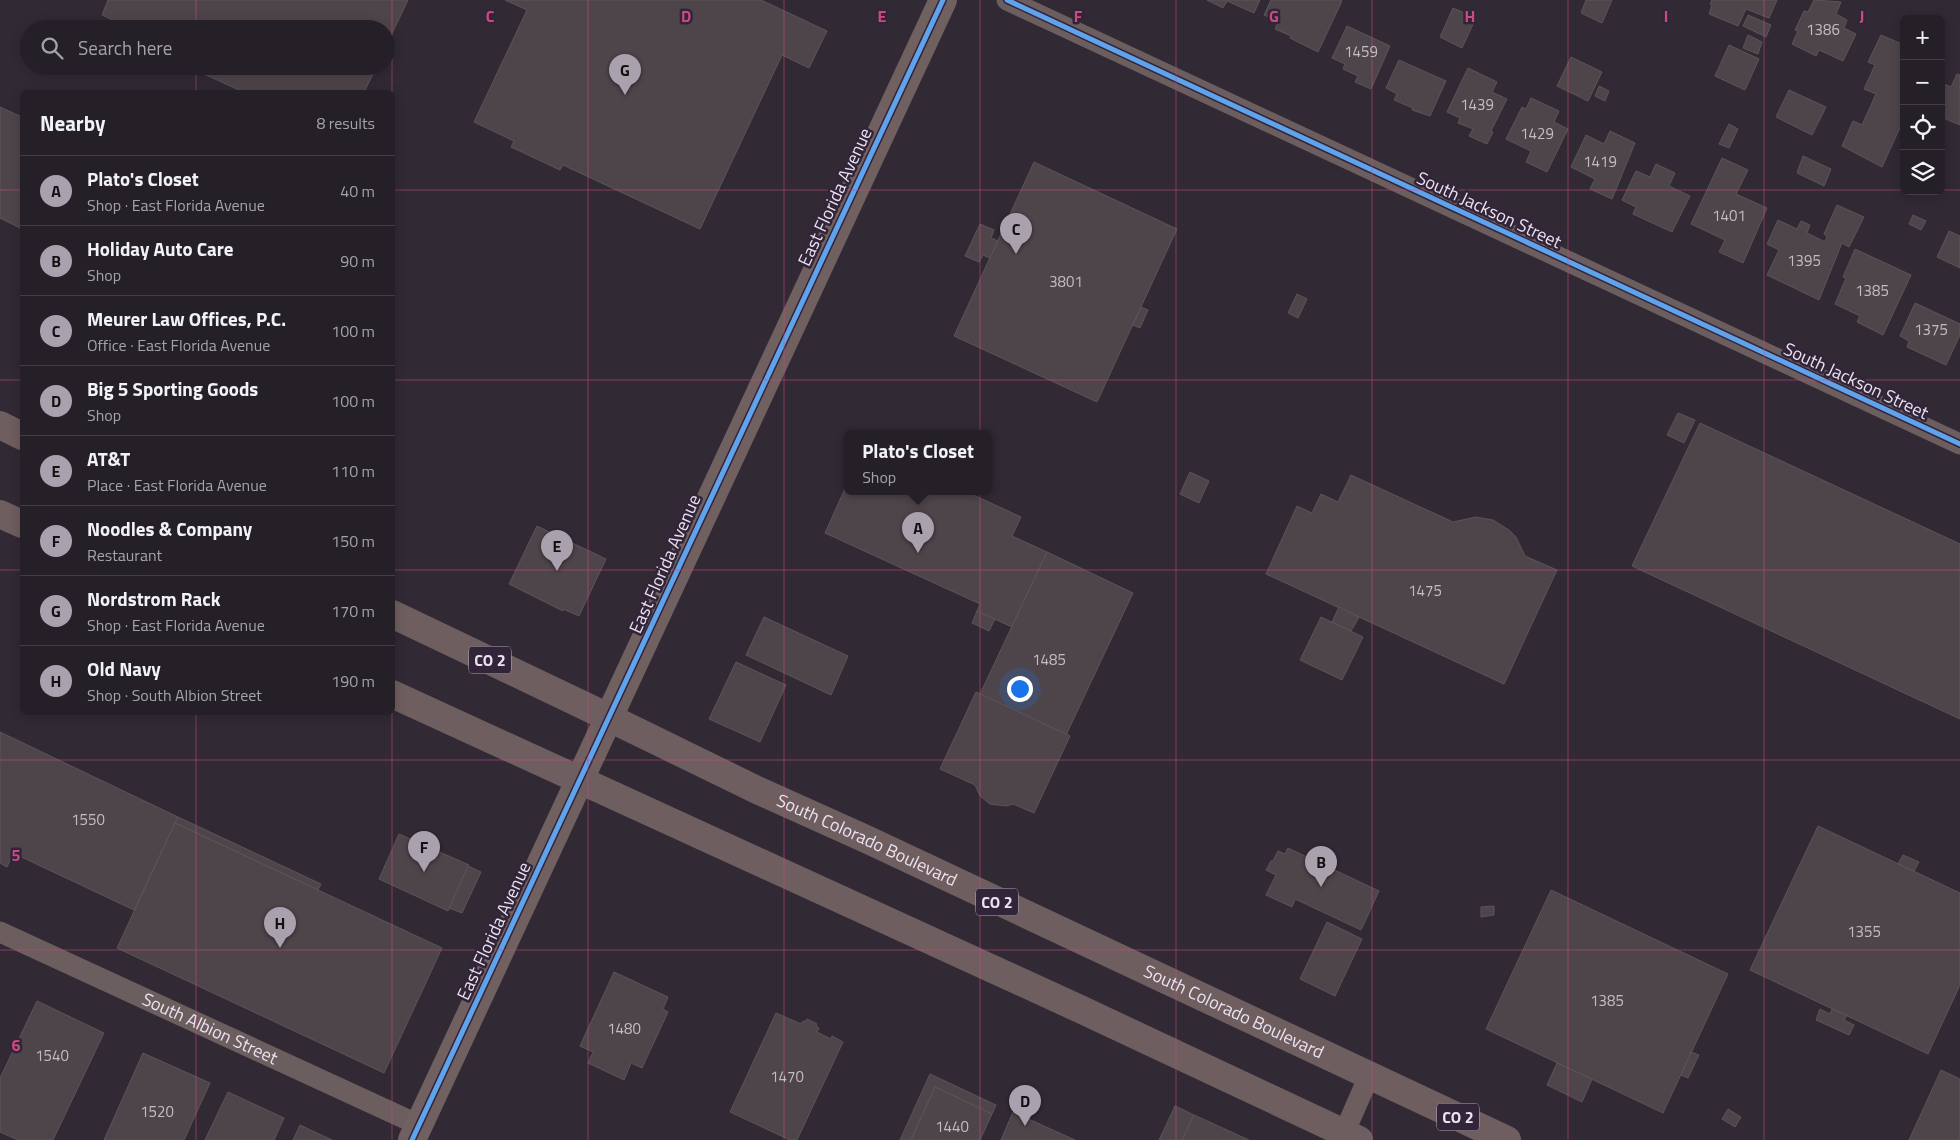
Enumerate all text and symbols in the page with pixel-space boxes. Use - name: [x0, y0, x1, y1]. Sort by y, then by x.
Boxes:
- text: C: [486, 4, 495, 28]
- text: D: [681, 4, 691, 28]
- text: E: [878, 4, 887, 28]
- text: F: [1074, 4, 1083, 28]
- text: G: [1269, 4, 1279, 28]
- text: H: [1465, 4, 1475, 28]
- text: I: [1664, 4, 1668, 28]
- text: J: [1860, 4, 1864, 28]
- map controls: [1900, 15, 1945, 195]
- button: +: [1900, 15, 1945, 60]
- house number: 1386: [1806, 18, 1840, 41]
- search box: [20, 20, 395, 75]
- text: Search here: [78, 33, 172, 62]
- icon: search: [38, 34, 66, 62]
- house number: 1459: [1344, 40, 1378, 63]
- pin: G: [609, 54, 641, 95]
- button: −: [1900, 60, 1945, 105]
- house number: 1439: [1460, 93, 1494, 116]
- button: locate: [1900, 105, 1945, 150]
- text: Nearby: [40, 107, 105, 139]
- text: 8 results: [316, 111, 375, 135]
- house number: 1429: [1520, 122, 1554, 145]
- street label: East Florida Avenue: [791, 123, 878, 270]
- house number: 1419: [1583, 150, 1617, 173]
- button: layers: [1900, 150, 1945, 195]
- text: Plato's Closet: [87, 164, 199, 193]
- street label: South Jackson Street: [1412, 164, 1567, 255]
- text: A: [51, 179, 61, 203]
- text: 40 m: [340, 179, 375, 203]
- text: Shop · East Florida Avenue: [87, 193, 265, 217]
- house number: 1401: [1712, 204, 1746, 227]
- pin: C: [1000, 213, 1032, 254]
- text: Holiday Auto Care: [87, 234, 234, 263]
- text: B: [51, 249, 61, 273]
- text: 90 m: [340, 249, 375, 273]
- house number: 1395: [1787, 249, 1821, 272]
- text: Shop: [87, 263, 121, 287]
- house number: 3801: [1049, 270, 1083, 293]
- house number: 1385: [1855, 279, 1889, 302]
- text: Meurer Law Offices, P.C.: [87, 304, 286, 333]
- house number: 1375: [1914, 318, 1948, 341]
- text: C: [52, 319, 60, 343]
- text: 100 m: [331, 319, 375, 343]
- text: Office · East Florida Avenue: [87, 333, 270, 357]
- street label: South Jackson Street: [1779, 335, 1934, 426]
- text: Big 5 Sporting Goods: [87, 374, 258, 403]
- text: D: [51, 389, 61, 413]
- text: 100 m: [331, 389, 375, 413]
- text: Shop: [87, 403, 121, 427]
- popup: [844, 430, 992, 495]
- text: Plato's Closet: [862, 436, 974, 465]
- text: AT&T: [87, 444, 130, 473]
- text: E: [52, 459, 60, 483]
- text: 110 m: [331, 459, 375, 483]
- text: Shop: [862, 465, 896, 489]
- text: Place · East Florida Avenue: [87, 473, 267, 497]
- street label: East Florida Avenue: [622, 490, 707, 638]
- pin: A: [902, 512, 934, 553]
- text: Noodles & Company: [87, 514, 252, 543]
- text: F: [52, 529, 60, 553]
- text: 150 m: [331, 529, 375, 553]
- pin: E: [541, 530, 573, 571]
- text: Restaurant: [87, 543, 162, 567]
- house number: 1475: [1408, 579, 1442, 602]
- text: Nordstrom Rack: [87, 584, 221, 613]
- text: G: [51, 599, 61, 623]
- text: 170 m: [331, 599, 375, 623]
- text: Shop · East Florida Avenue: [87, 613, 265, 637]
- road number: CO 2: [469, 646, 511, 674]
- house number: 1485: [1032, 648, 1066, 671]
- text: Old Navy: [87, 654, 161, 683]
- text: H: [51, 669, 61, 693]
- text: 190 m: [331, 669, 375, 693]
- your location: [1007, 676, 1033, 702]
- text: Shop · South Albion Street: [87, 683, 262, 707]
- street label: South Colorado Boulevard: [772, 787, 962, 893]
- house number: 1550: [71, 808, 105, 831]
- pin: F: [408, 831, 440, 872]
- text: 5: [12, 843, 21, 867]
- pin: B: [1305, 846, 1337, 887]
- street label: East Florida Avenue: [450, 857, 537, 1004]
- road number: CO 2: [976, 889, 1018, 916]
- pin: H: [264, 907, 296, 948]
- house number: 1355: [1847, 920, 1881, 943]
- street label: South Colorado Boulevard: [1139, 957, 1329, 1065]
- street label: South Albion Street: [138, 985, 283, 1071]
- house number: 1385: [1590, 989, 1624, 1012]
- house number: 1480: [607, 1017, 641, 1040]
- text: 6: [12, 1033, 21, 1057]
- house number: 1540: [35, 1044, 69, 1067]
- house number: 1470: [770, 1065, 804, 1088]
- pin: D: [1009, 1085, 1041, 1126]
- house number: 1520: [140, 1100, 174, 1123]
- road number: CO 2: [1437, 1104, 1479, 1130]
- house number: 1440: [935, 1115, 969, 1138]

